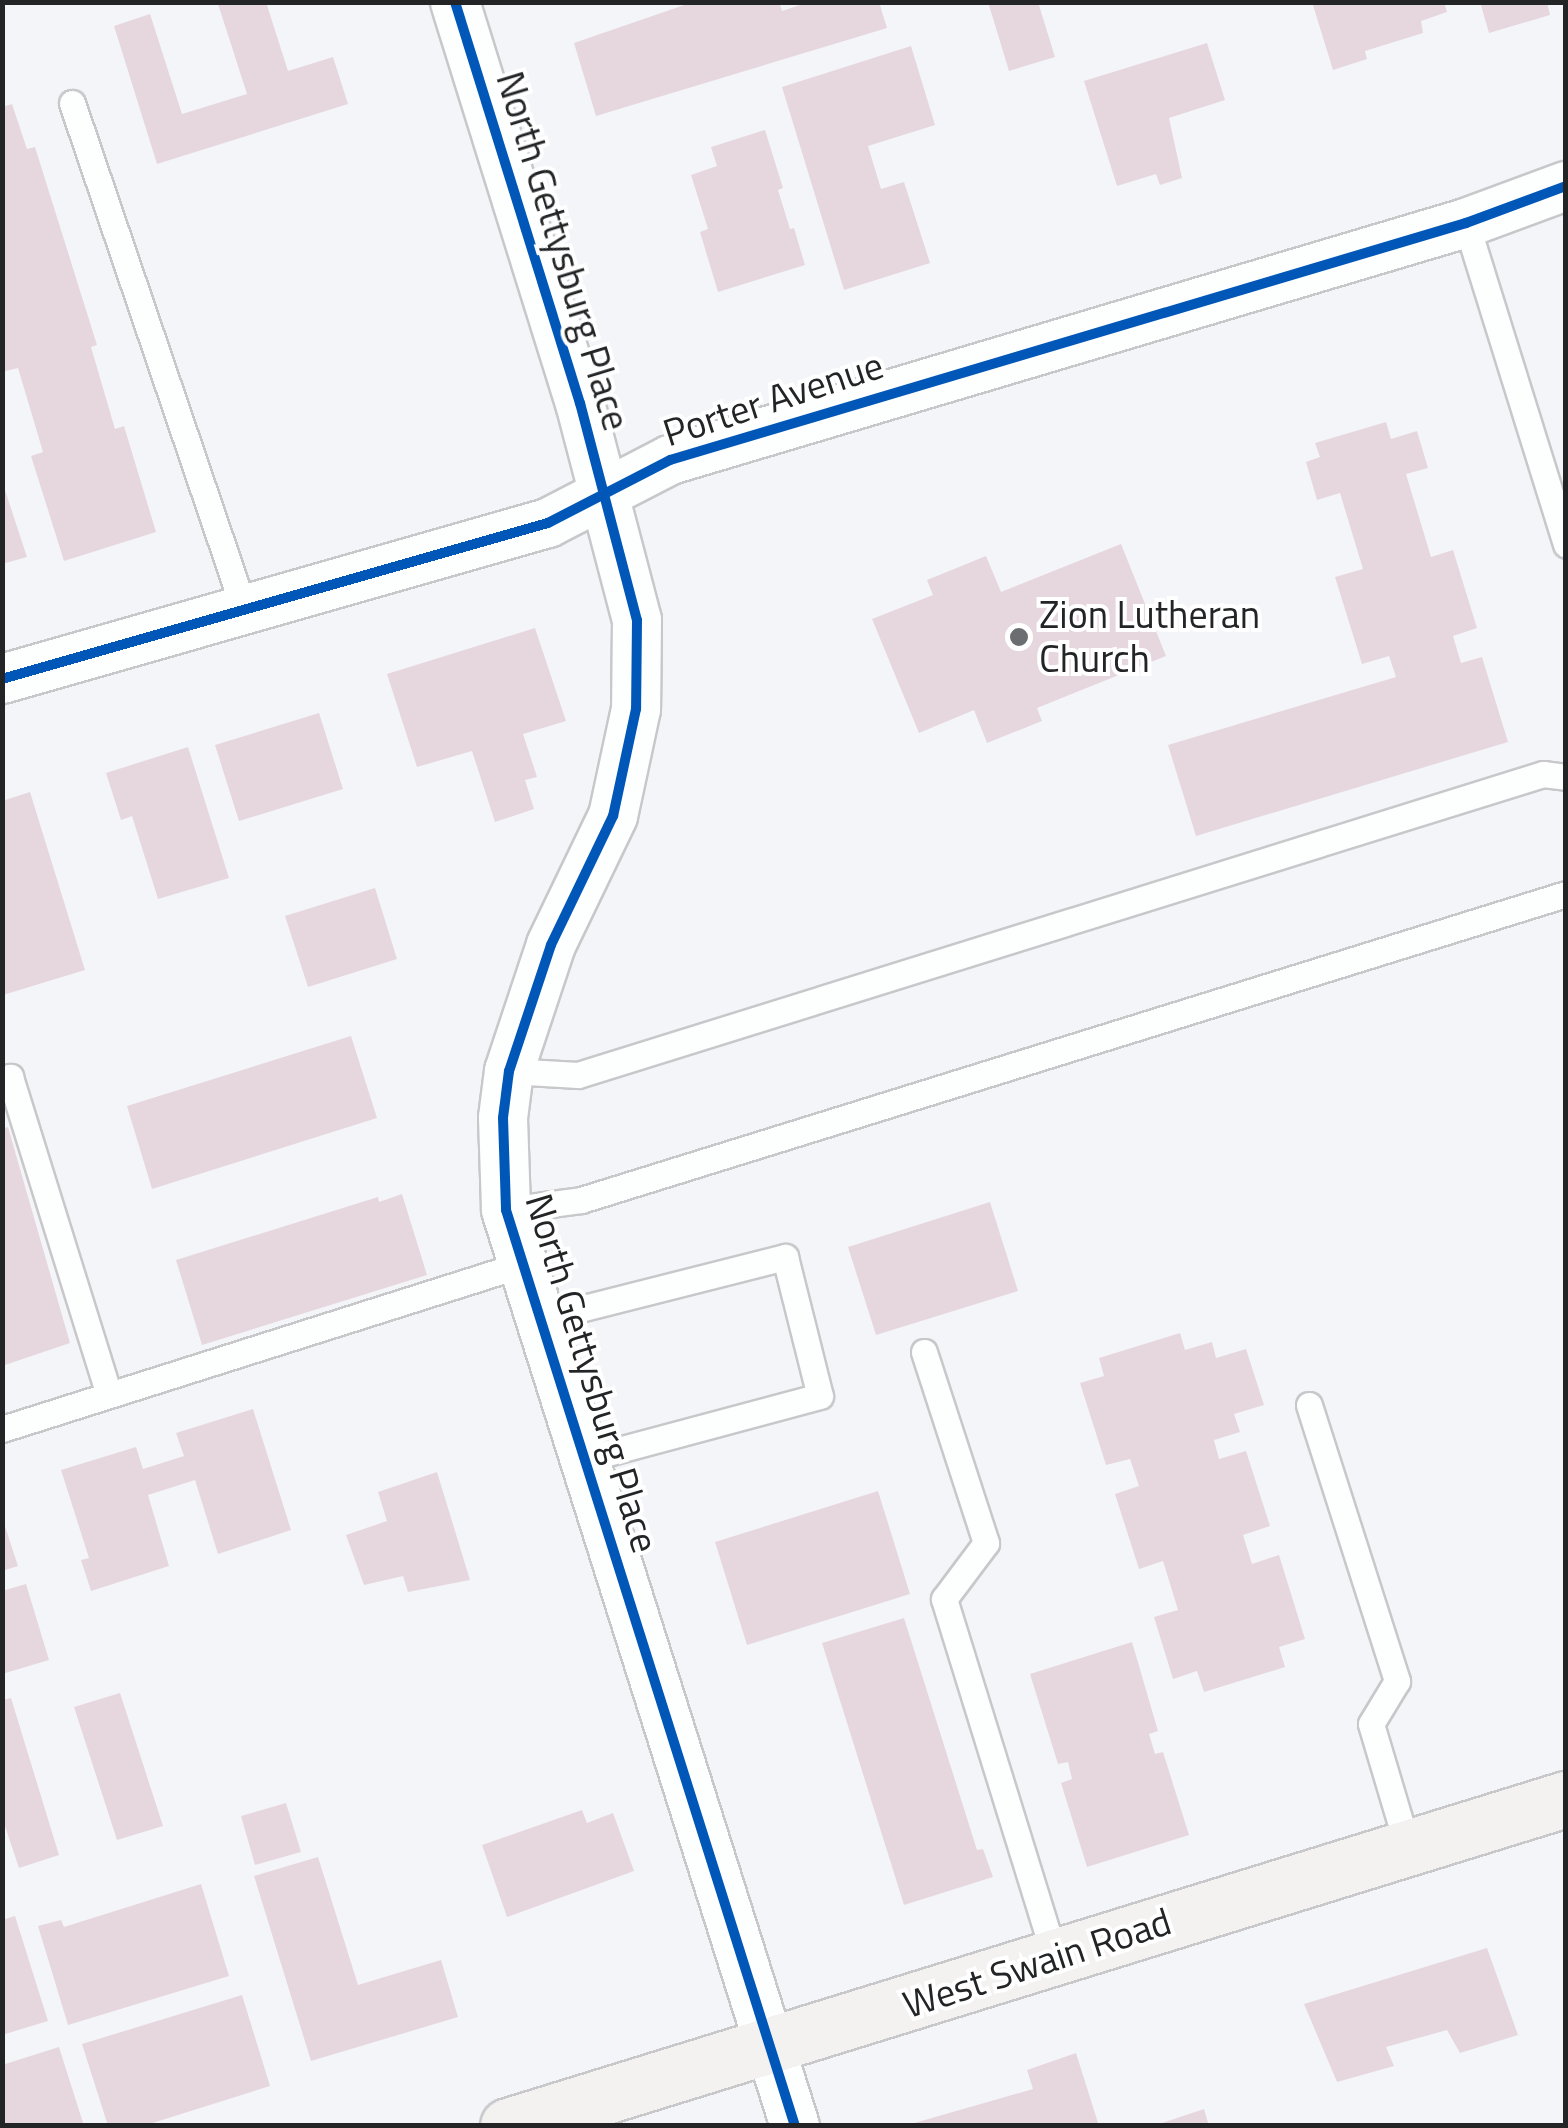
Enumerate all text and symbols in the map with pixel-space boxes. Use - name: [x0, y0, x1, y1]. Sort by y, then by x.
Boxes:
- street label: North Gettysburg Place: [487, 66, 639, 436]
- street label: Porter Avenue: [657, 342, 889, 456]
- place label: Zion Lutheran Church: [1039, 592, 1260, 682]
- marker: Zion Lutheran Church: [1008, 626, 1030, 648]
- street label: North Gettysburg Place: [516, 1188, 668, 1558]
- street label: West Swain Road: [897, 1898, 1177, 2028]

